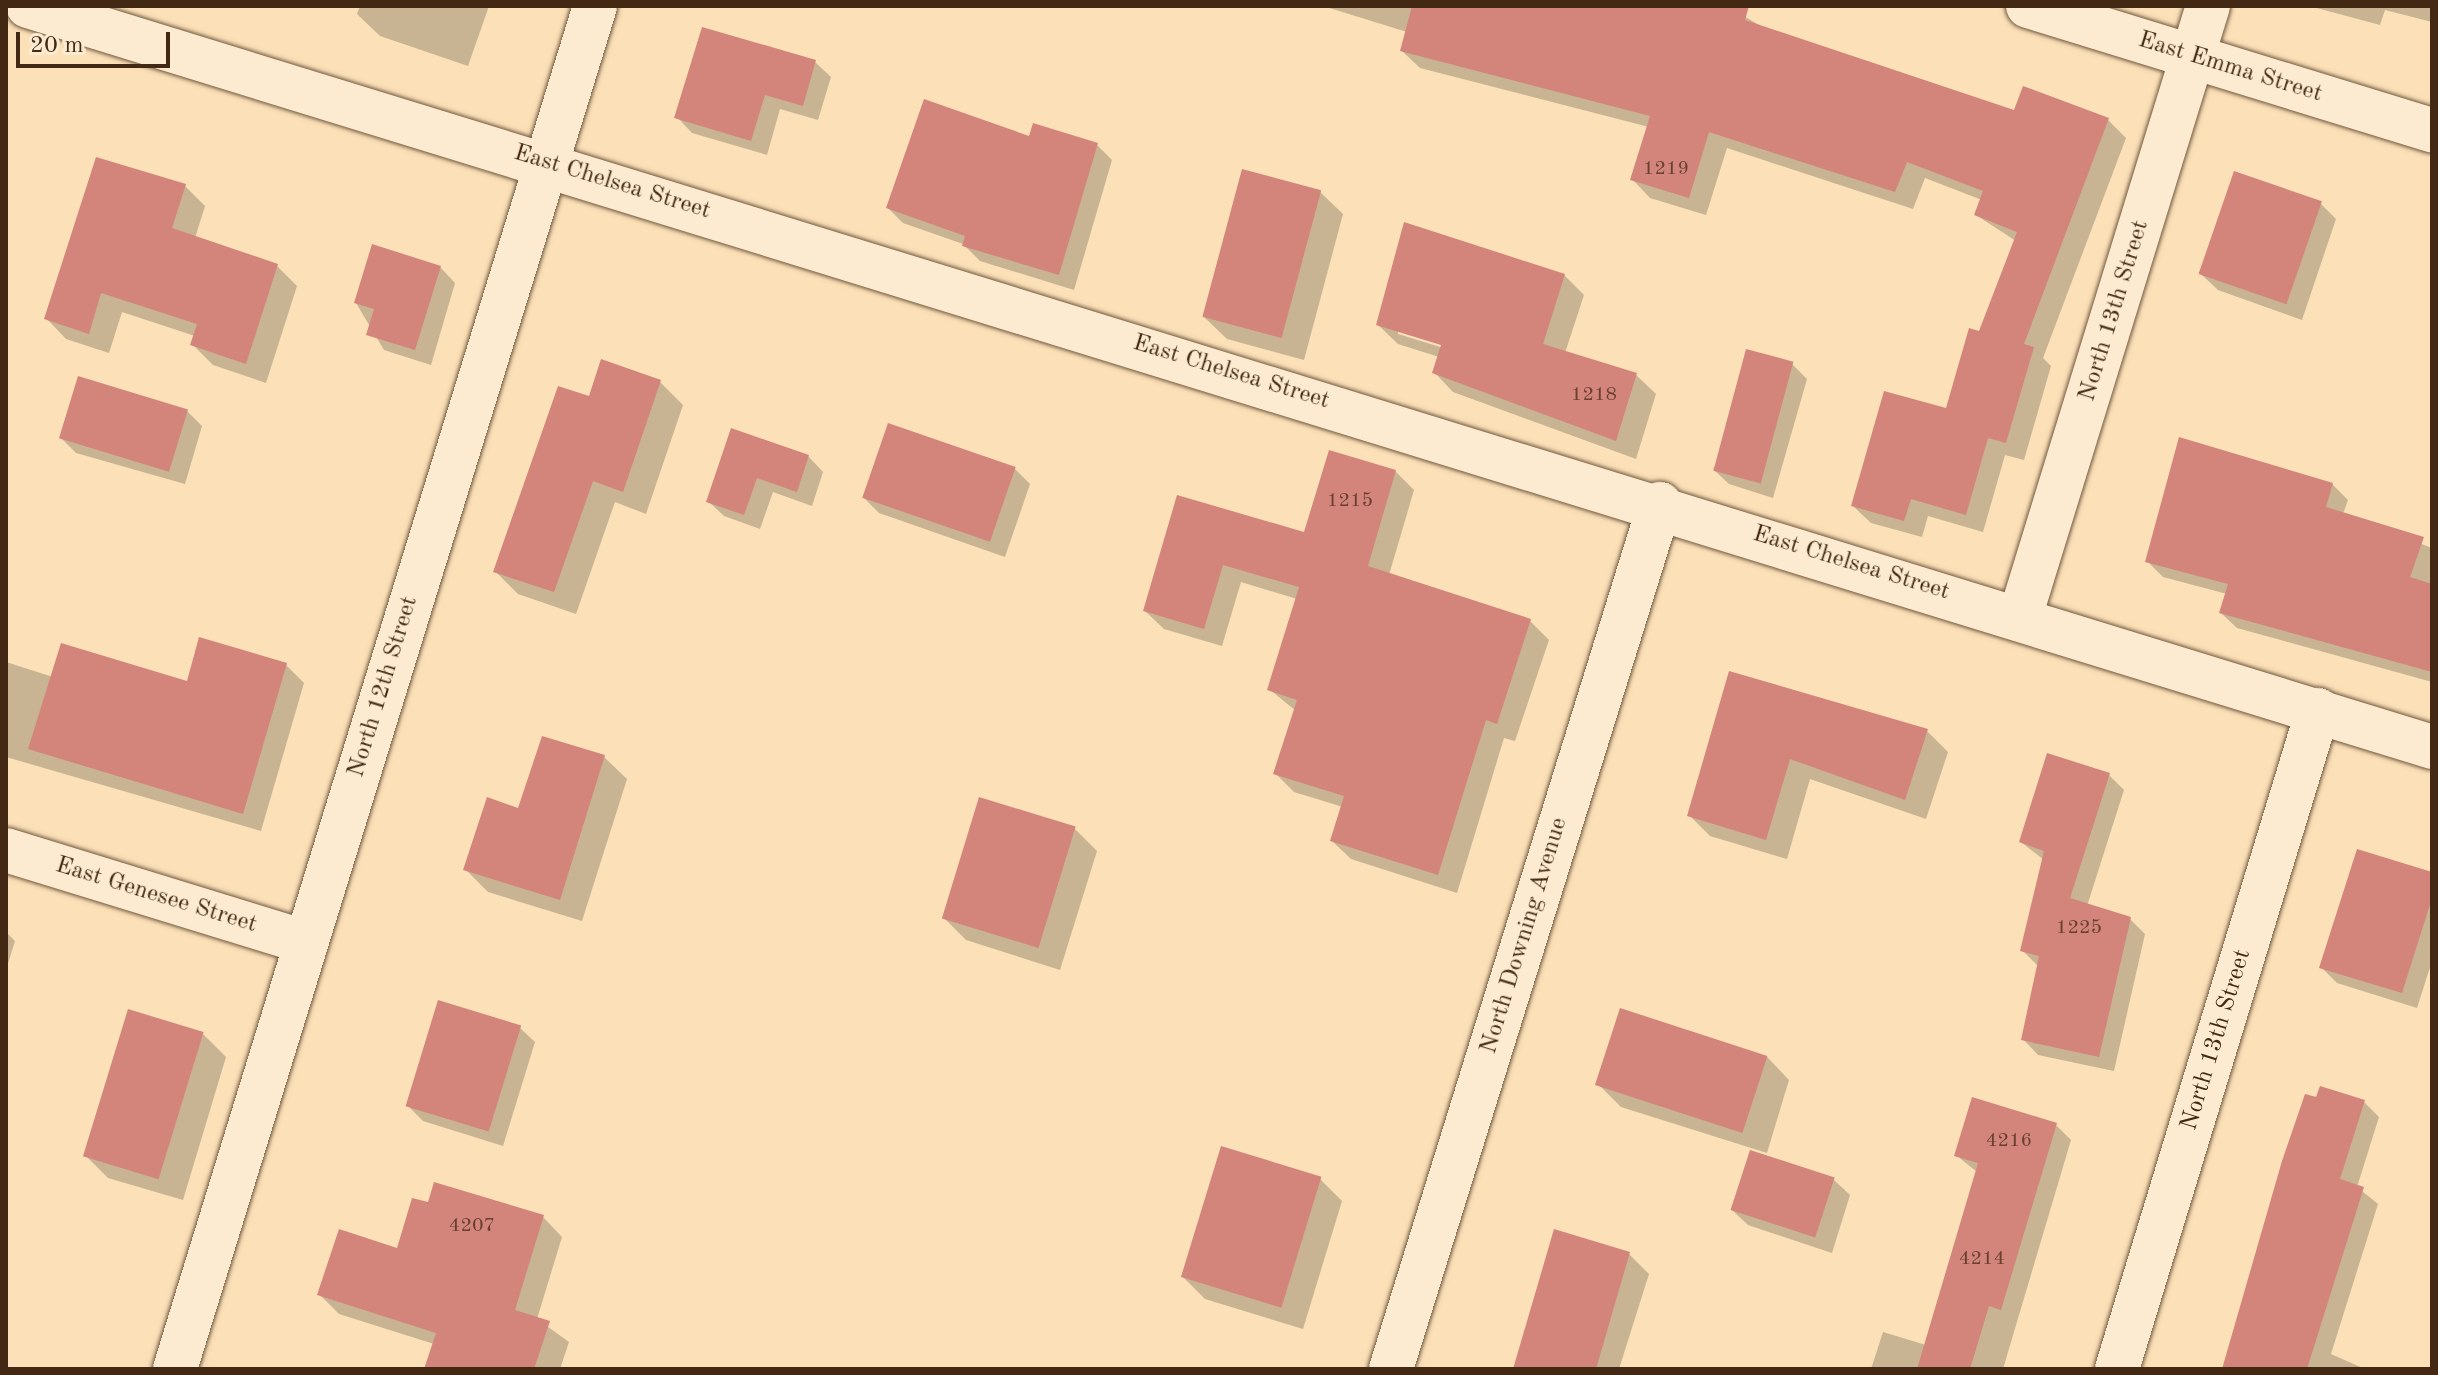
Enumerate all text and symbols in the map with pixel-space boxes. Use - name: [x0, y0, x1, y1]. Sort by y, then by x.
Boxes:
- scale bar: [20, 16, 174, 66]
- street label: East Emma Street: [2135, 26, 2325, 110]
- text: 20 m: [30, 34, 84, 58]
- street label: East Chelsea Street: [510, 139, 714, 227]
- house number: 1219: [1643, 157, 1689, 181]
- street label: North 13th Street: [2074, 217, 2156, 405]
- street label: East Chelsea Street: [1129, 329, 1333, 417]
- house number: 1218: [1571, 383, 1617, 407]
- house number: 1215: [1327, 489, 1373, 513]
- street label: East Chelsea Street: [1749, 520, 1953, 608]
- street label: North 12th Street: [343, 593, 425, 781]
- street label: North Downing Avenue: [1475, 814, 1575, 1058]
- street label: East Genesee Street: [52, 852, 260, 940]
- house number: 1225: [2056, 916, 2102, 940]
- street label: North 13th Street: [2176, 946, 2258, 1134]
- house number: 4216: [1986, 1129, 2032, 1153]
- house number: 4207: [449, 1214, 495, 1238]
- house number: 4214: [1959, 1247, 2005, 1271]

